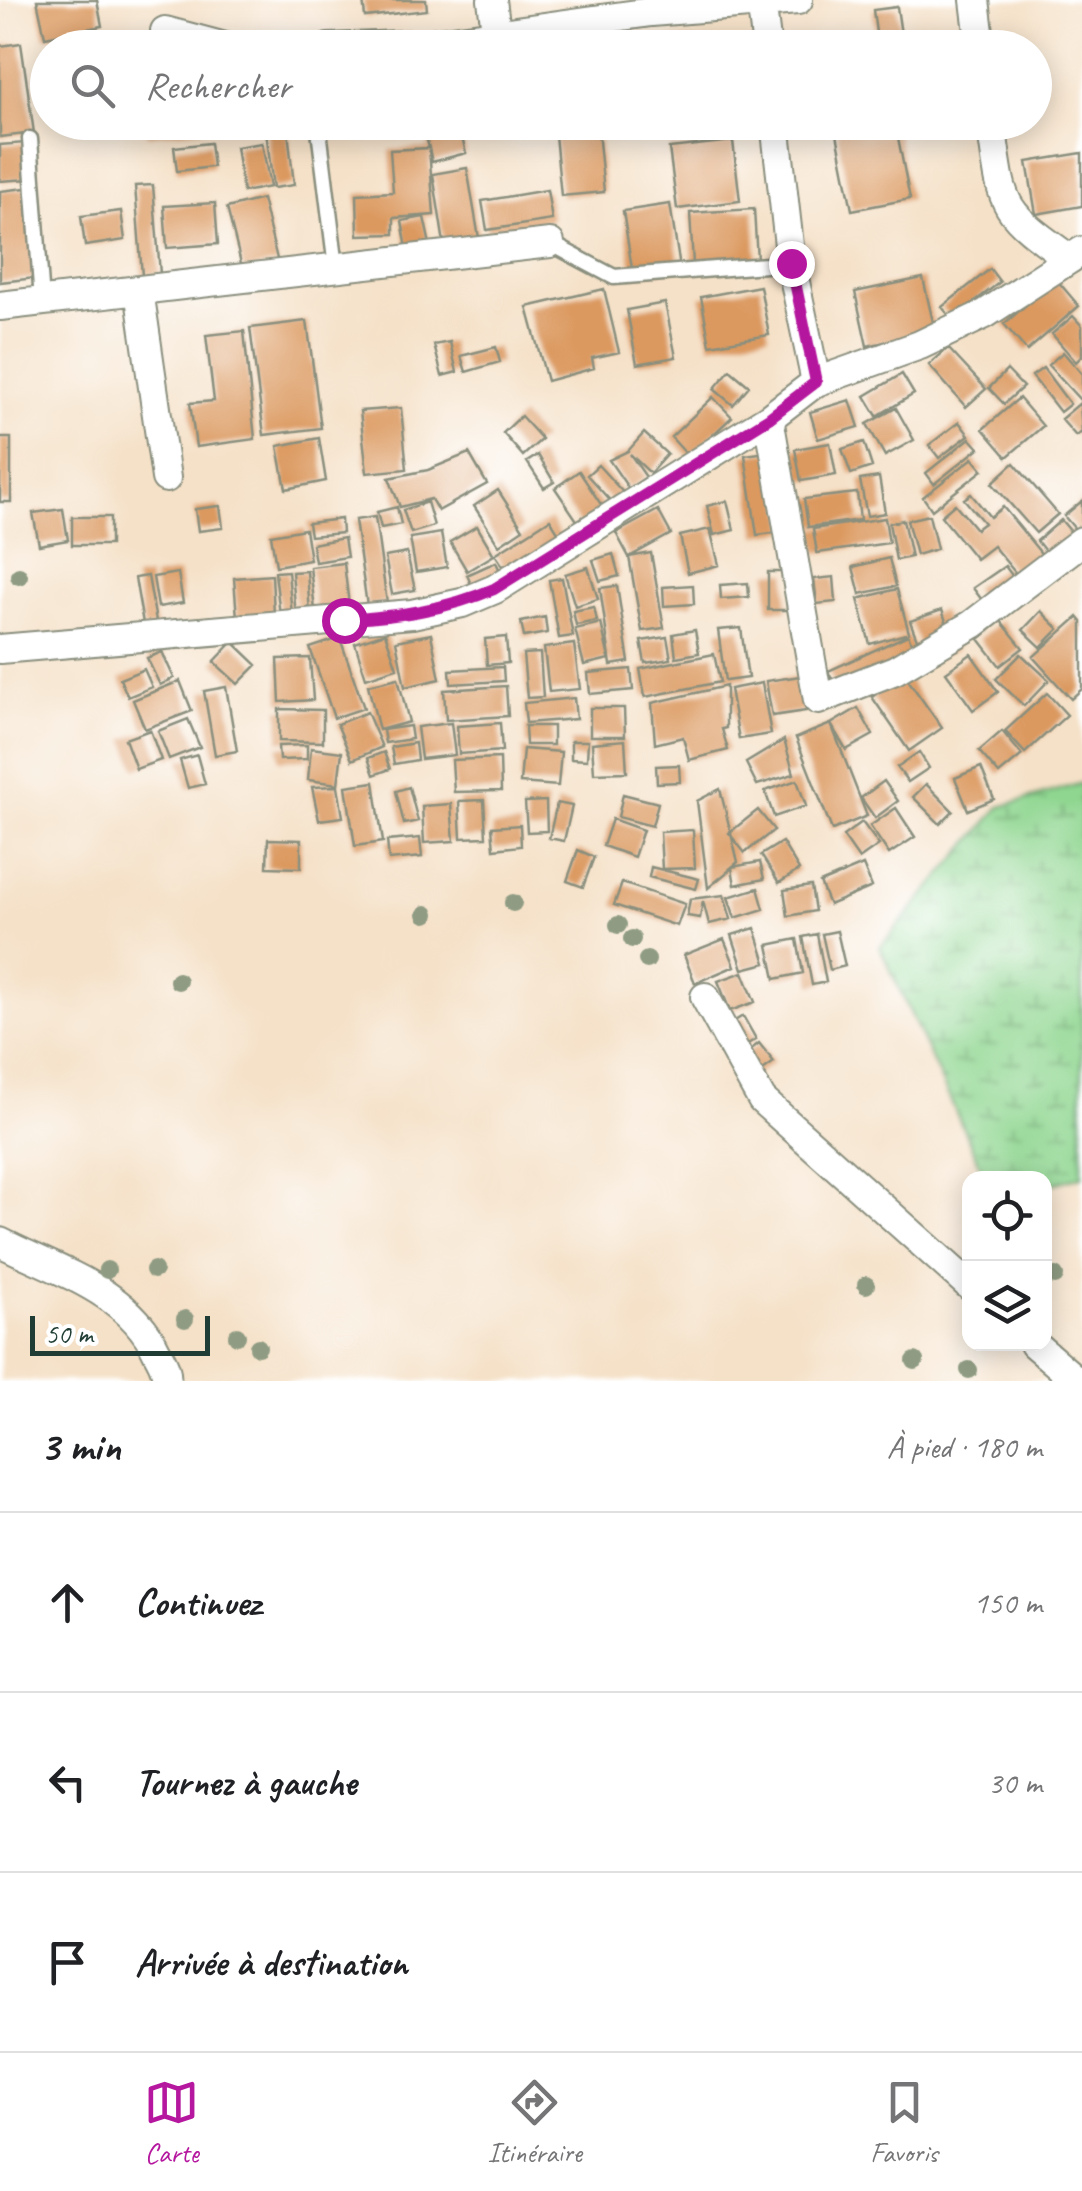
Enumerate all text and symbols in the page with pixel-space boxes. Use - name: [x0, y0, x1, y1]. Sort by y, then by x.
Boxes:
- search box: [30, 30, 1052, 140]
- icon: search: [65, 58, 120, 113]
- text: Rechercher: [145, 62, 291, 109]
- route end: [769, 241, 815, 287]
- route start: [322, 598, 368, 644]
- map controls: [962, 1171, 1052, 1351]
- button: locate: [962, 1171, 1052, 1261]
- button: layers: [962, 1261, 1052, 1351]
- scale bar: [30, 1311, 210, 1356]
- text: 50 m: [45, 1316, 93, 1351]
- text: 3 min: [40, 1420, 120, 1473]
- text: À pied · 180 m: [887, 1426, 1042, 1467]
- icon: ahead: [40, 1575, 95, 1630]
- text: Continuez: [135, 1579, 261, 1626]
- text: 150 m: [973, 1582, 1042, 1623]
- icon: left: [40, 1755, 95, 1810]
- text: Tournez à gauche: [135, 1759, 356, 1806]
- text: 30 m: [988, 1762, 1042, 1803]
- icon: arrive: [40, 1935, 95, 1990]
- text: Arrivée à destination: [135, 1939, 407, 1986]
- tab: Carte: [144, 2075, 199, 2170]
- tab: Itinéraire: [487, 2075, 582, 2170]
- tab: Favoris: [870, 2075, 938, 2170]

